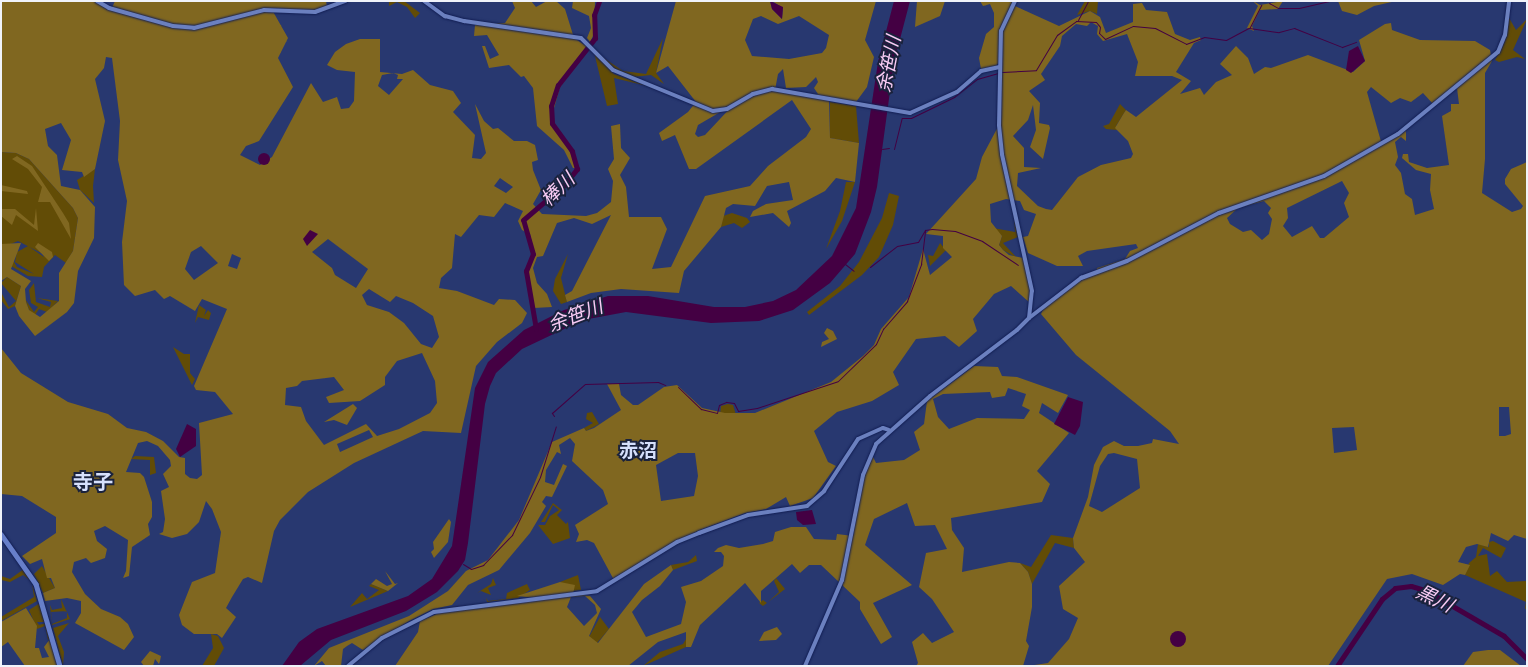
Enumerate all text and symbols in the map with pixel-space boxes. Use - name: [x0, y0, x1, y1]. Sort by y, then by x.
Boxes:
- water label: 余笹川: [871, 34, 905, 94]
- water label: 棒川: [535, 168, 579, 210]
- water label: 余笹川: [544, 294, 606, 336]
- district label: 赤沼: [619, 439, 657, 461]
- district label: 寺子: [73, 468, 113, 492]
- water label: 黒川: [1413, 579, 1457, 617]

